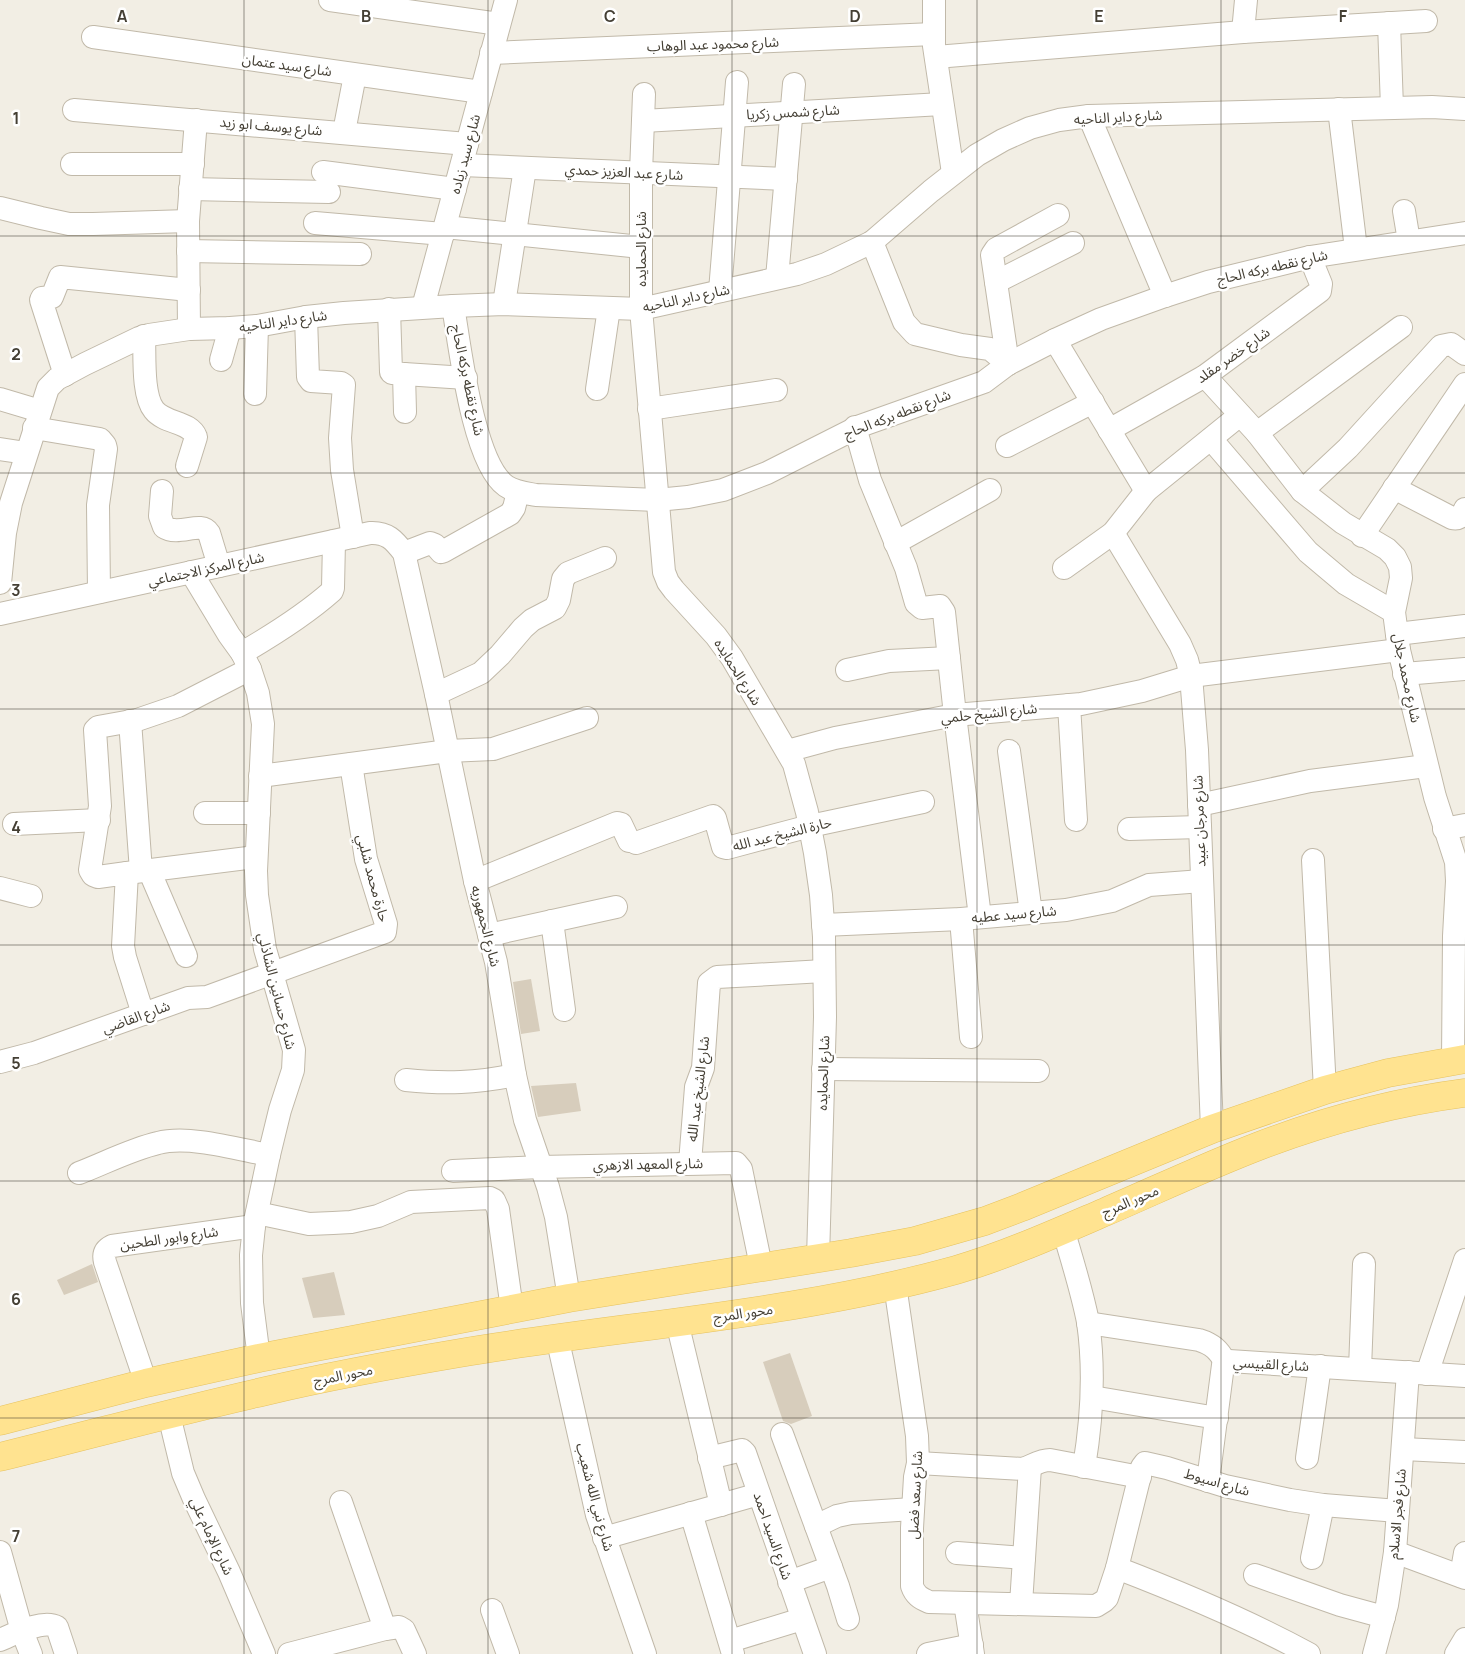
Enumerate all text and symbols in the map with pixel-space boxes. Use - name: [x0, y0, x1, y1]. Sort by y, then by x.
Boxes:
- text: A: [117, 5, 128, 27]
- text: B: [361, 5, 371, 27]
- text: C: [604, 5, 616, 27]
- text: D: [849, 5, 861, 27]
- text: E: [1094, 5, 1104, 27]
- text: F: [1339, 5, 1348, 27]
- street label: شارع محمود عبد الوهاب: [647, 32, 779, 57]
- street label: شارع سيد عتمان: [241, 49, 333, 82]
- street label: شارع شمس زكريا: [746, 100, 840, 125]
- street label: شارع داير الناحيه: [1073, 105, 1163, 130]
- text: 1: [12, 107, 20, 129]
- street label: شارع يوسف ابو زيد: [219, 112, 323, 141]
- street label: شارع سيد زياده: [445, 112, 486, 196]
- street label: شارع عبد العزيز حمدي: [564, 159, 684, 186]
- street label: شارع الحمايده: [631, 211, 652, 287]
- street label: شارع نقطه بركه الحاج: [1215, 245, 1330, 290]
- street label: شارع داير الناحيه: [641, 279, 732, 318]
- street label: شارع داير الناحيه: [238, 305, 328, 338]
- street label: شارع نقطه بركه الحاج: [445, 322, 490, 438]
- street label: شارع خضر مقلد: [1192, 322, 1275, 389]
- text: 2: [11, 343, 21, 365]
- street label: شارع نقطه بركه الحاج: [841, 384, 954, 445]
- street label: شارع المركز الاجتماعي: [146, 547, 266, 592]
- text: 3: [11, 579, 21, 601]
- street label: شارع محمد جلال: [1387, 631, 1426, 725]
- street label: شارع الحمايده: [709, 635, 766, 710]
- street label: شارع الشيخ حلمي: [940, 698, 1038, 729]
- street label: شارع مرجان عبيد: [1187, 775, 1212, 867]
- street label: حارة الشيخ عبد الله: [730, 812, 834, 857]
- text: 4: [11, 816, 21, 838]
- street label: حارة محمد شلبي: [350, 832, 394, 925]
- street label: شارع الجمهوريه: [465, 883, 506, 969]
- street label: شارع سيد عطيه: [971, 900, 1058, 929]
- street label: شارع حسانين الشاذلي: [252, 930, 301, 1052]
- street label: شارع القاضي: [99, 995, 173, 1040]
- street label: شارع الشيخ عبد الله: [682, 1035, 715, 1143]
- street label: شارع الحمايده: [812, 1035, 835, 1111]
- text: 5: [11, 1052, 21, 1074]
- street label: شارع المعهد الازهري: [593, 1153, 703, 1176]
- street label: محور المرج: [1098, 1180, 1162, 1223]
- street label: شارع وابور الطحين: [118, 1221, 220, 1256]
- text: 6: [11, 1288, 21, 1310]
- street label: محور المرج: [712, 1299, 774, 1328]
- street label: شارع القبيسي: [1232, 1352, 1310, 1377]
- street label: محور المرج: [311, 1359, 375, 1392]
- street label: شارع نبي الله شعيب: [570, 1441, 619, 1554]
- street label: شارع سعد فضل: [903, 1450, 928, 1540]
- street label: شارع اسيوط: [1182, 1463, 1252, 1502]
- street label: شارع فجر الاسلام: [1383, 1468, 1412, 1560]
- street label: شارع السيد احمد: [748, 1489, 797, 1583]
- street label: شارع الإمام علي: [184, 1494, 239, 1579]
- text: 7: [12, 1525, 20, 1547]

